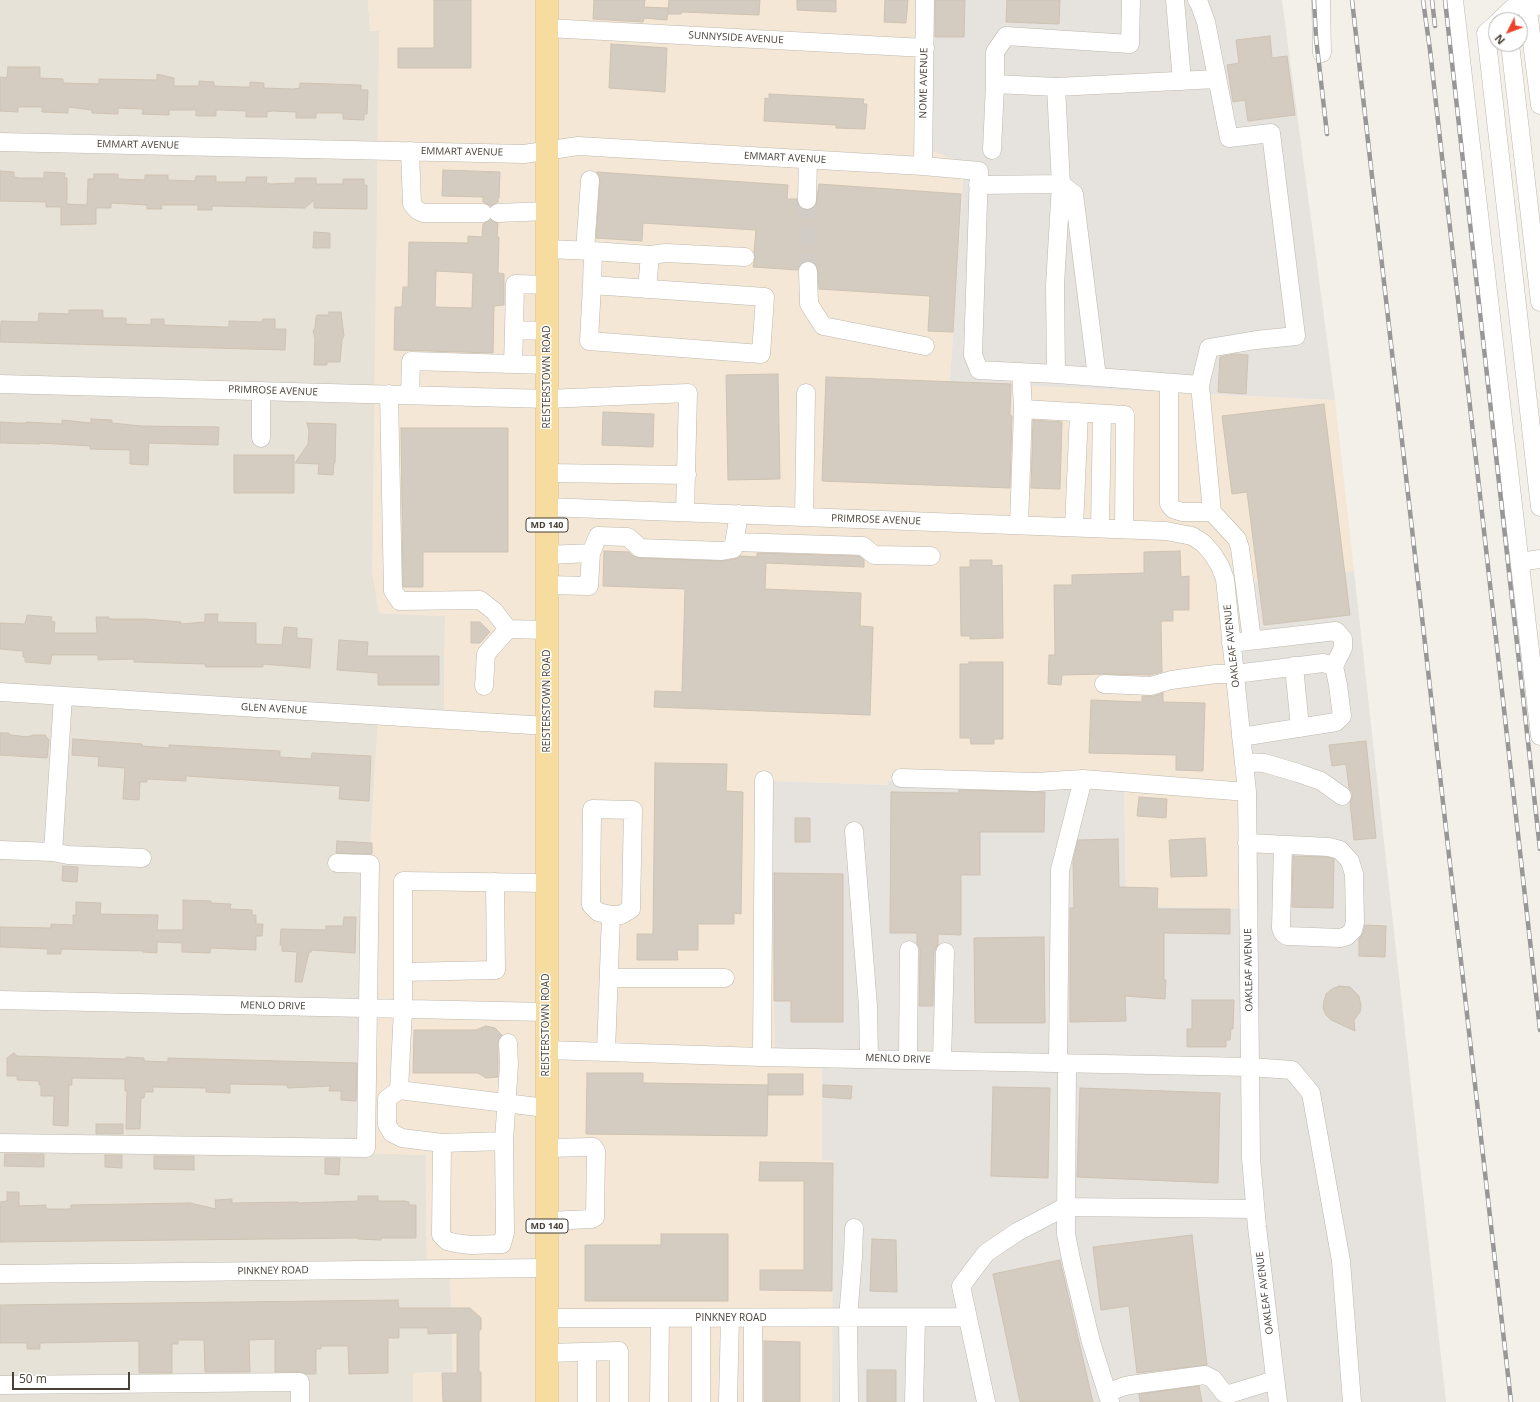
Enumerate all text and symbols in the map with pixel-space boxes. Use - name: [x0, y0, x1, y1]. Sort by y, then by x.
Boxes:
- north arrow: [1488, 12, 1528, 52]
- street label: SUNNYSIDE AVENUE: [688, 30, 784, 46]
- text: N: [1491, 31, 1508, 48]
- street label: NOME AVENUE: [917, 48, 931, 118]
- street label: EMMART AVENUE: [97, 138, 179, 152]
- street label: EMMART AVENUE: [421, 145, 503, 159]
- street label: EMMART AVENUE: [744, 150, 826, 166]
- street label: REISTERSTOWN ROAD: [541, 326, 553, 428]
- street label: PRIMROSE AVENUE: [228, 383, 318, 399]
- street label: PRIMROSE AVENUE: [831, 512, 921, 528]
- road number: MD 140: [526, 518, 568, 532]
- street label: OAKLEAF AVENUE: [1222, 604, 1242, 688]
- street label: REISTERSTOWN ROAD: [541, 650, 553, 752]
- street label: GLEN AVENUE: [241, 701, 307, 717]
- street label: OAKLEAF AVENUE: [1242, 928, 1256, 1012]
- street label: REISTERSTOWN ROAD: [540, 974, 552, 1076]
- street label: MENLO DRIVE: [240, 999, 306, 1013]
- street label: MENLO DRIVE: [865, 1052, 931, 1066]
- road number: MD 140: [526, 1219, 568, 1233]
- street label: OAKLEAF AVENUE: [1254, 1251, 1276, 1335]
- street label: PINKNEY ROAD: [237, 1264, 309, 1278]
- street label: PINKNEY ROAD: [695, 1312, 767, 1324]
- scale bar: [14, 1364, 132, 1390]
- text: 50 m: [19, 1370, 47, 1387]

